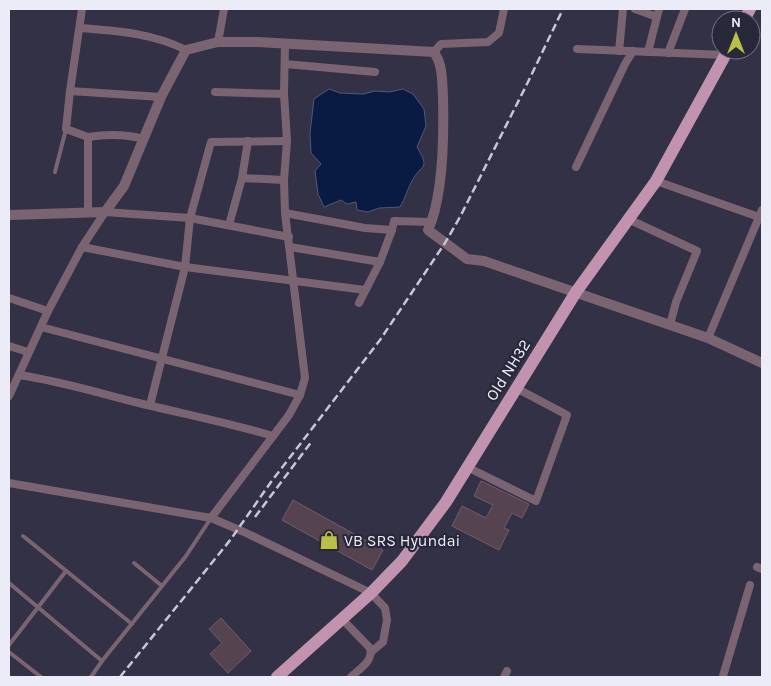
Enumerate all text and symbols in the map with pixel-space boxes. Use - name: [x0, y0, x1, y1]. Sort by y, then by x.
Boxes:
- north arrow: [711, 10, 761, 60]
- text: N: [731, 14, 741, 31]
- street label: Old NH32: [482, 336, 534, 404]
- shop icon: VB SRS Hyundai: [318, 529, 340, 551]
- place label: VB SRS Hyundai: [344, 531, 460, 550]

